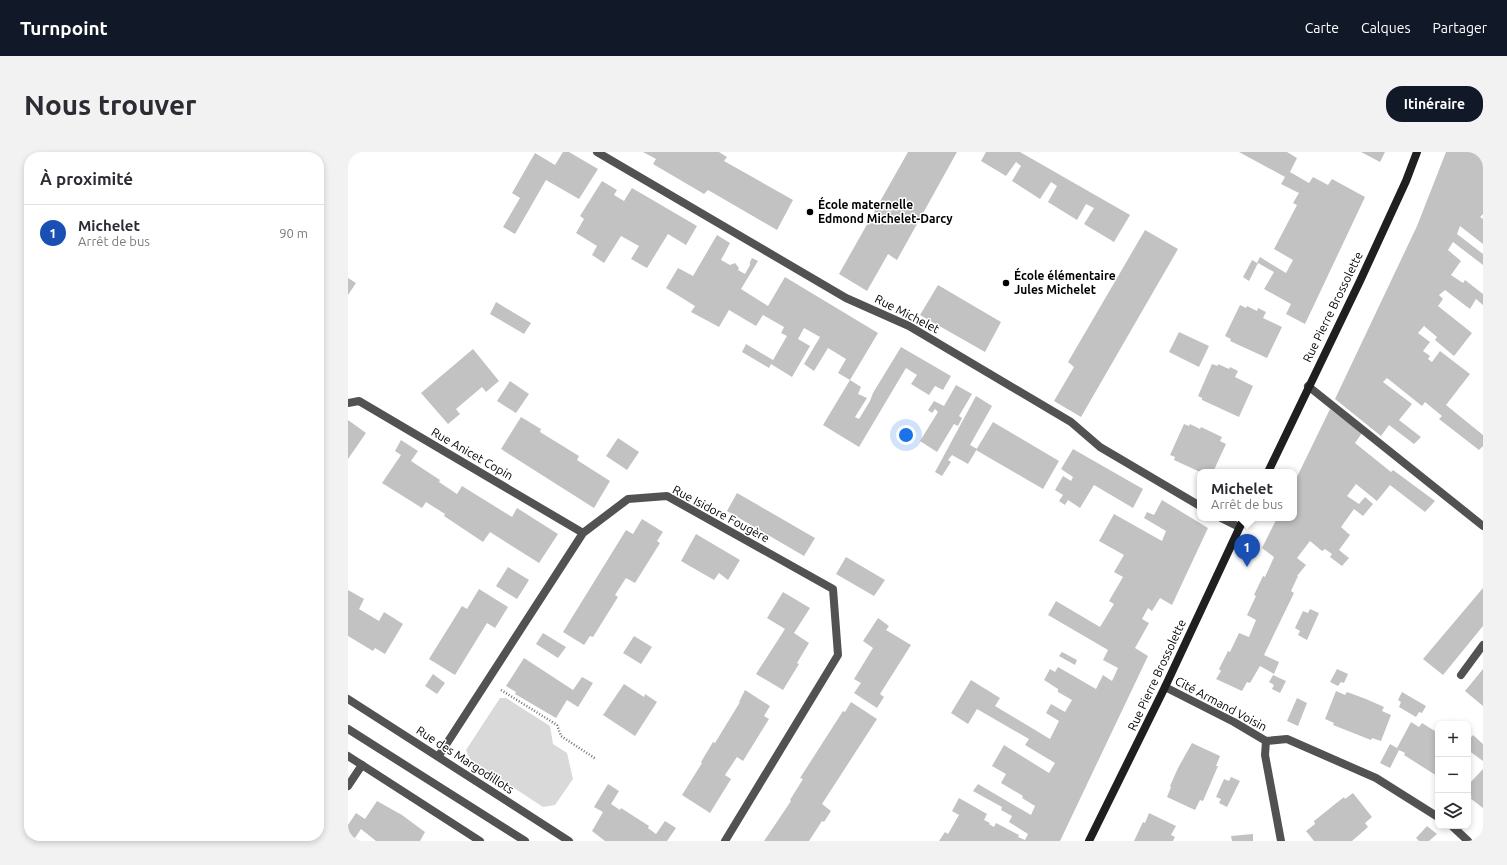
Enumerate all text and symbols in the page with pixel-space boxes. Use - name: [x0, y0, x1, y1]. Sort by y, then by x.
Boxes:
- text: Turnpoint: [20, 17, 108, 39]
- text: Carte: [1305, 20, 1339, 36]
- text: Calques: [1361, 20, 1410, 36]
- text: Partager: [1432, 20, 1487, 36]
- button: Itinéraire: [1386, 86, 1483, 122]
- text: Nous trouver: [24, 89, 197, 120]
- text: À proximité: [40, 169, 133, 188]
- place label: École maternelle Edmond Michelet-Darcy: [818, 196, 953, 225]
- marker: École maternelle Edmond Michelet-Darcy: [805, 207, 815, 217]
- text: Michelet: [78, 217, 140, 234]
- text: 1: [49, 226, 57, 240]
- text: 90 m: [279, 226, 308, 240]
- text: Arrêt de bus: [78, 234, 150, 248]
- street label: Rue Pierre Brossolette: [1300, 249, 1365, 364]
- place label: École élémentaire Jules Michelet: [1014, 267, 1116, 296]
- marker: École élémentaire Jules Michelet: [1001, 278, 1011, 288]
- street label: Rue Michelet: [873, 292, 942, 335]
- street label: Rue Anicet Copin: [429, 425, 515, 482]
- your location: [896, 425, 916, 445]
- popup: [1197, 469, 1297, 521]
- text: Michelet: [1211, 480, 1273, 497]
- street label: Rue Isidore Fougère: [671, 483, 772, 545]
- text: Arrêt de bus: [1211, 497, 1283, 511]
- pin: 1: [1234, 534, 1260, 567]
- street label: Rue Pierre Brossolette: [1125, 617, 1188, 733]
- street label: Cité Armand Voisin: [1173, 674, 1269, 733]
- map controls: [1435, 721, 1471, 829]
- button: +: [1435, 721, 1471, 757]
- street label: Rue des Margodillots: [414, 723, 516, 796]
- button: −: [1435, 757, 1471, 793]
- button: layers: [1435, 793, 1471, 829]

